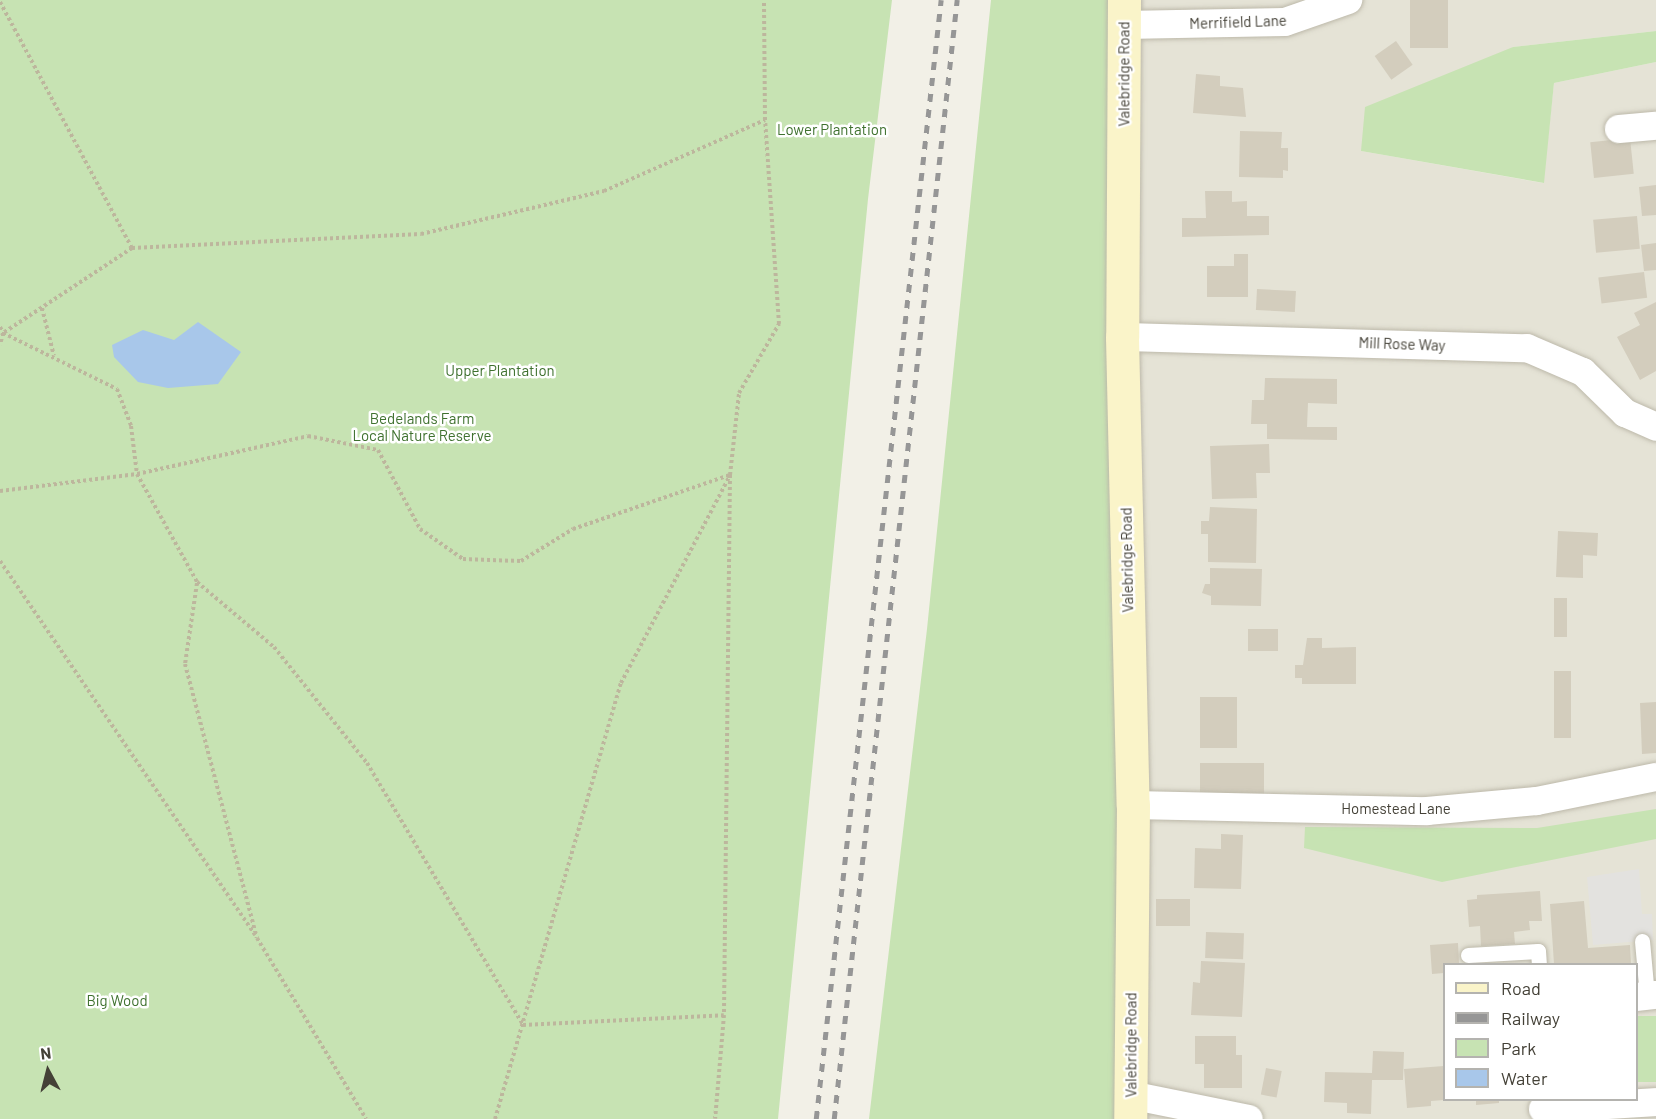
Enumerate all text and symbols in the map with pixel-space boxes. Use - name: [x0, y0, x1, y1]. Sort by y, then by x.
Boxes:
- street label: Merrifield Lane: [1189, 11, 1287, 33]
- street label: Valebridge Road: [1115, 21, 1133, 127]
- park label: Lower Plantation: [777, 121, 887, 139]
- street label: Mill Rose Way: [1358, 333, 1446, 355]
- park label: Upper Plantation: [445, 362, 555, 380]
- park label: Bedelands Farm Local Nature Reserve: [352, 409, 492, 444]
- street label: Valebridge Road: [1117, 507, 1137, 613]
- street label: Homestead Lane: [1341, 800, 1451, 818]
- legend: [1443, 963, 1638, 1101]
- text: Road: [1501, 977, 1541, 999]
- park label: Big Wood: [86, 992, 148, 1010]
- street label: Valebridge Road: [1122, 992, 1140, 1098]
- text: Railway: [1501, 1007, 1560, 1029]
- text: Park: [1501, 1037, 1536, 1059]
- north arrow: [18, 1041, 78, 1101]
- text: N: [39, 1043, 52, 1063]
- text: Water: [1501, 1067, 1548, 1089]

